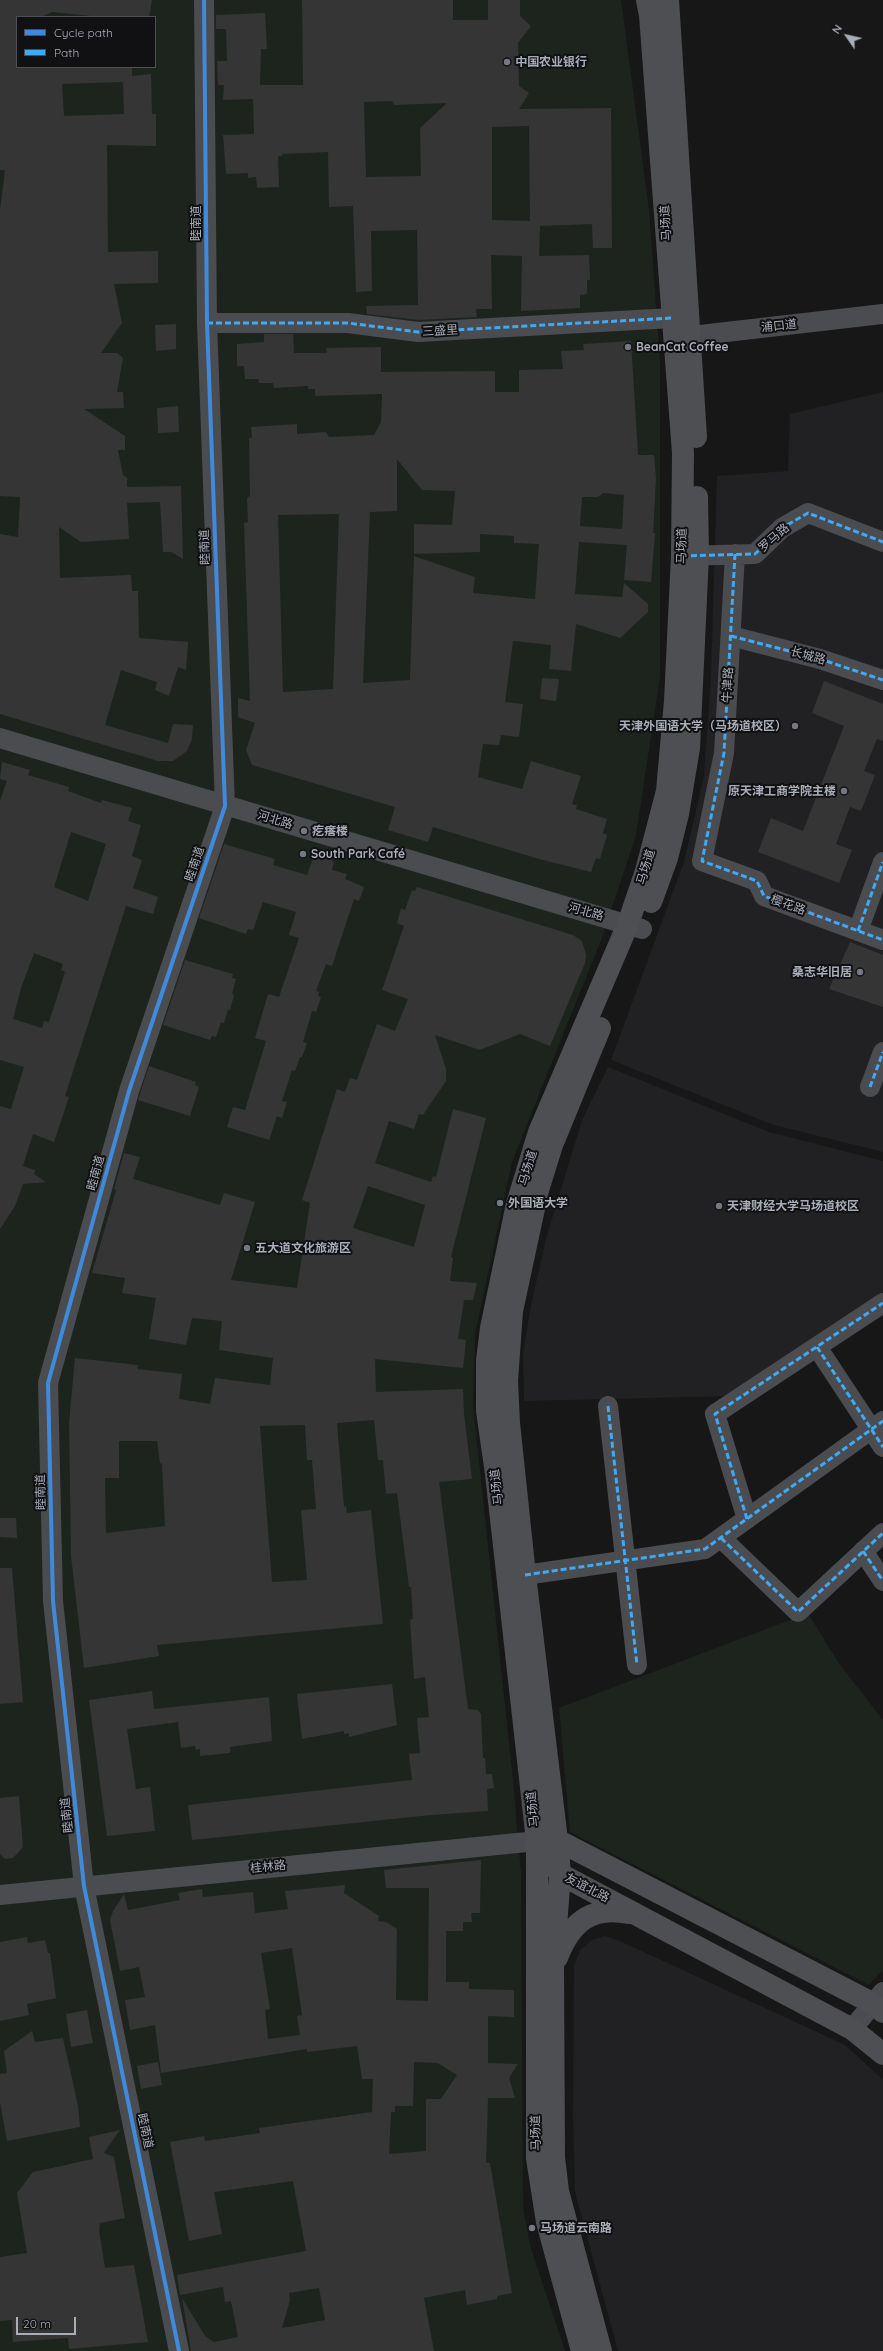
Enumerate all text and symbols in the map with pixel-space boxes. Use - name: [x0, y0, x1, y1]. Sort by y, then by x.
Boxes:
- legend: [16, 16, 156, 68]
- north arrow: [827, 16, 867, 56]
- text: N: [829, 22, 845, 37]
- text: Cycle path: [54, 25, 113, 40]
- text: Path: [54, 45, 79, 60]
- place label: 中国农业银行: [515, 55, 587, 69]
- marker: 中国农业银行: [502, 57, 512, 67]
- street label: 睦南道: [189, 205, 203, 241]
- street label: 马场道: [658, 205, 674, 241]
- street label: 浦口道: [760, 317, 798, 335]
- street label: 三盛里: [422, 323, 458, 339]
- place label: BeanCat Coffee: [636, 340, 729, 354]
- marker: BeanCat Coffee: [623, 342, 633, 352]
- street label: 罗马路: [756, 521, 792, 555]
- street label: 马场道: [674, 528, 690, 564]
- street label: 睦南道: [197, 529, 213, 565]
- street label: 长城路: [789, 644, 827, 668]
- street label: 牛津路: [720, 667, 736, 703]
- place label: 天津外国语大学（马场道校区）: [619, 719, 787, 733]
- marker: 天津外国语大学（马场道校区）: [790, 721, 800, 731]
- place label: 原天津工商学院主楼: [728, 784, 836, 798]
- marker: 原天津工商学院主楼: [839, 786, 849, 796]
- street label: 河北路: [256, 808, 294, 832]
- place label: 疙瘩楼: [312, 824, 348, 838]
- marker: 疙瘩楼: [299, 826, 309, 836]
- street label: 睦南道: [182, 845, 208, 883]
- place label: South Park Café: [311, 847, 405, 861]
- street label: 马场道: [634, 848, 658, 886]
- marker: South Park Café: [298, 849, 308, 859]
- street label: 樱花路: [769, 892, 807, 918]
- street label: 河北路: [567, 900, 605, 924]
- place label: 桑志华旧居: [792, 965, 852, 979]
- marker: 桑志华旧居: [855, 967, 865, 977]
- street label: 马场道: [516, 1149, 540, 1187]
- street label: 睦南道: [84, 1154, 108, 1192]
- place label: 外国语大学: [508, 1196, 568, 1210]
- marker: 外国语大学: [495, 1198, 505, 1208]
- place label: 天津财经大学马场道校区: [727, 1199, 859, 1213]
- marker: 天津财经大学马场道校区: [714, 1201, 724, 1211]
- place label: 五大道文化旅游区: [255, 1241, 351, 1255]
- marker: 五大道文化旅游区: [242, 1243, 252, 1253]
- street label: 马场道: [488, 1468, 506, 1506]
- street label: 睦南道: [33, 1474, 49, 1510]
- street label: 马场道: [524, 1790, 542, 1828]
- street label: 睦南道: [58, 1796, 76, 1834]
- street label: 桂林路: [249, 1858, 287, 1876]
- street label: 友谊北路: [562, 1871, 612, 1905]
- street label: 睦南道: [134, 2112, 156, 2150]
- street label: 马场道: [528, 2115, 544, 2151]
- place label: 马场道云南路: [540, 2221, 612, 2235]
- marker: 马场道云南路: [527, 2223, 537, 2233]
- scale bar: [18, 2309, 78, 2335]
- text: 20 m: [23, 2316, 51, 2331]

